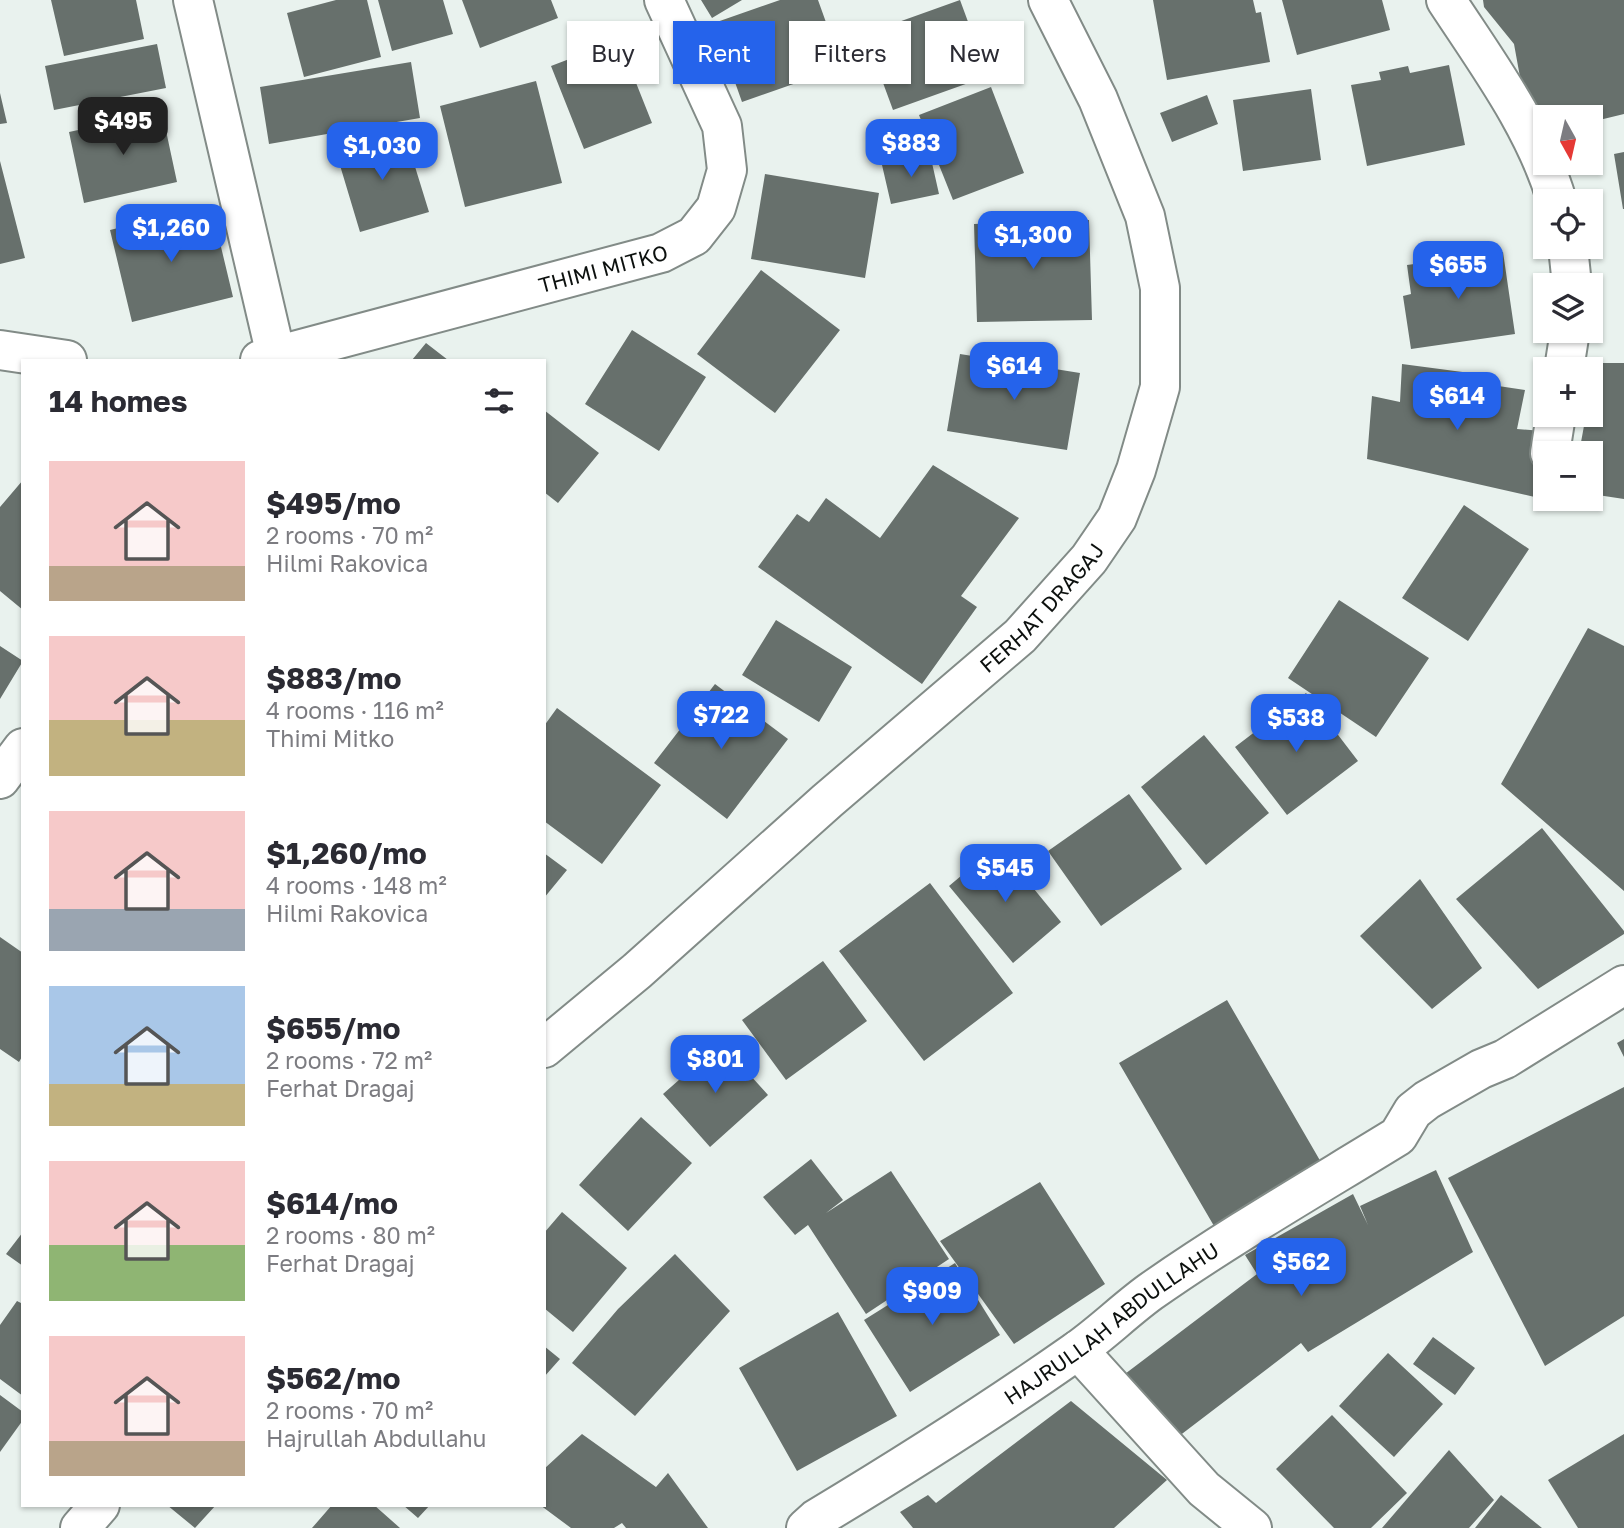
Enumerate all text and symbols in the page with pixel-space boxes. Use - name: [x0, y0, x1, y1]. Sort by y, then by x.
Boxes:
- chip: Buy: [567, 21, 659, 84]
- chip: Rent: [673, 21, 775, 84]
- chip: Filters: [789, 21, 911, 84]
- chip: New: [925, 21, 1024, 84]
- pin: $495: [82, 97, 164, 157]
- north arrow: [1533, 105, 1603, 175]
- map controls: [1533, 105, 1603, 511]
- text: $495: [94, 106, 152, 134]
- pin: $883: [870, 120, 952, 179]
- pin: $1,030: [325, 122, 439, 182]
- text: $883: [882, 128, 940, 156]
- text: $1,030: [343, 131, 421, 159]
- button: locate: [1533, 189, 1603, 259]
- pin: $1,260: [114, 204, 228, 264]
- pin: $1,300: [976, 212, 1090, 271]
- text: $1,260: [132, 213, 210, 241]
- text: $1,300: [994, 220, 1072, 248]
- street label: THIMI MITKO: [535, 239, 671, 298]
- pin: $655: [1417, 242, 1499, 301]
- text: $655: [1429, 250, 1487, 278]
- button: layers: [1533, 273, 1603, 343]
- pin: $614: [973, 342, 1055, 402]
- text: $614: [986, 351, 1042, 379]
- button: +: [1533, 357, 1603, 427]
- pin: $614: [1416, 372, 1498, 432]
- text: $614: [1429, 381, 1485, 409]
- icon: filters: [480, 382, 518, 420]
- text: 14 homes: [49, 383, 188, 419]
- button: −: [1533, 441, 1603, 511]
- text: $495/mo: [266, 485, 401, 521]
- icon: home: [105, 489, 189, 573]
- text: 2 rooms · 70 m²: [266, 521, 433, 549]
- street label: FERHAT DRAGAJ: [974, 538, 1109, 678]
- text: Hilmi Rakovica: [266, 549, 428, 577]
- text: $883/mo: [266, 660, 401, 696]
- icon: home: [105, 664, 189, 748]
- pin: $722: [680, 692, 762, 751]
- pin: $538: [1255, 694, 1337, 754]
- text: 4 rooms · 116 m²: [266, 696, 444, 724]
- text: $722: [693, 700, 749, 728]
- text: $538: [1267, 703, 1325, 731]
- text: Thimi Mitko: [266, 724, 394, 752]
- text: $1,260/mo: [266, 835, 427, 871]
- icon: home: [105, 839, 189, 923]
- pin: $545: [964, 844, 1046, 904]
- text: $545: [976, 853, 1034, 881]
- text: 4 rooms · 148 m²: [266, 871, 447, 899]
- text: Hilmi Rakovica: [266, 899, 428, 927]
- text: $655/mo: [266, 1010, 400, 1046]
- icon: home: [105, 1014, 189, 1098]
- pin: $801: [674, 1036, 756, 1095]
- text: $801: [687, 1044, 743, 1072]
- text: 2 rooms · 72 m²: [266, 1046, 432, 1074]
- text: Ferhat Dragaj: [266, 1074, 415, 1102]
- text: $614/mo: [266, 1185, 398, 1221]
- icon: home: [105, 1189, 189, 1273]
- text: 2 rooms · 80 m²: [266, 1221, 435, 1249]
- street label: HAJRULLAH ABDULLAHU: [999, 1237, 1224, 1410]
- pin: $562: [1260, 1238, 1342, 1298]
- text: $562: [1272, 1247, 1330, 1275]
- text: Ferhat Dragaj: [266, 1249, 415, 1277]
- pin: $909: [891, 1268, 973, 1327]
- text: $909: [902, 1276, 962, 1304]
- text: $562/mo: [266, 1360, 400, 1396]
- icon: home: [105, 1364, 189, 1448]
- text: 2 rooms · 70 m²: [266, 1396, 433, 1424]
- text: Hajrullah Abdullahu: [266, 1424, 487, 1452]

